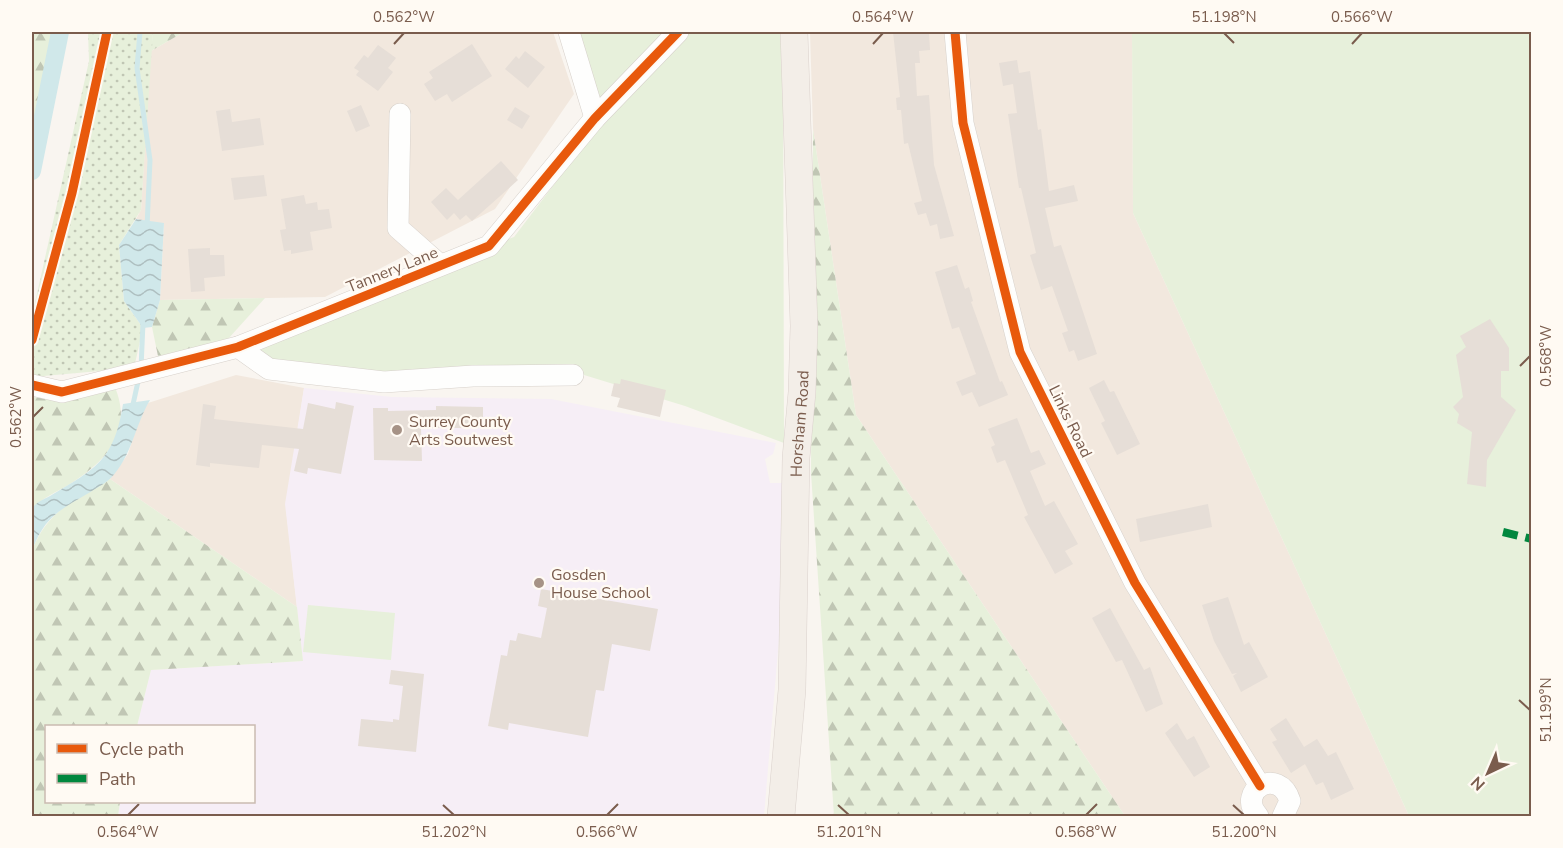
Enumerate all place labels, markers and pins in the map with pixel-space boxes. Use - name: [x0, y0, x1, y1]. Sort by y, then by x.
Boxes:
- place label: Surrey County Arts Soutwest: [409, 411, 513, 451]
- marker: Surrey County Arts Soutwest: [390, 423, 404, 437]
- place label: Gosden House School: [551, 564, 650, 604]
- marker: Gosden House School: [532, 576, 546, 590]

